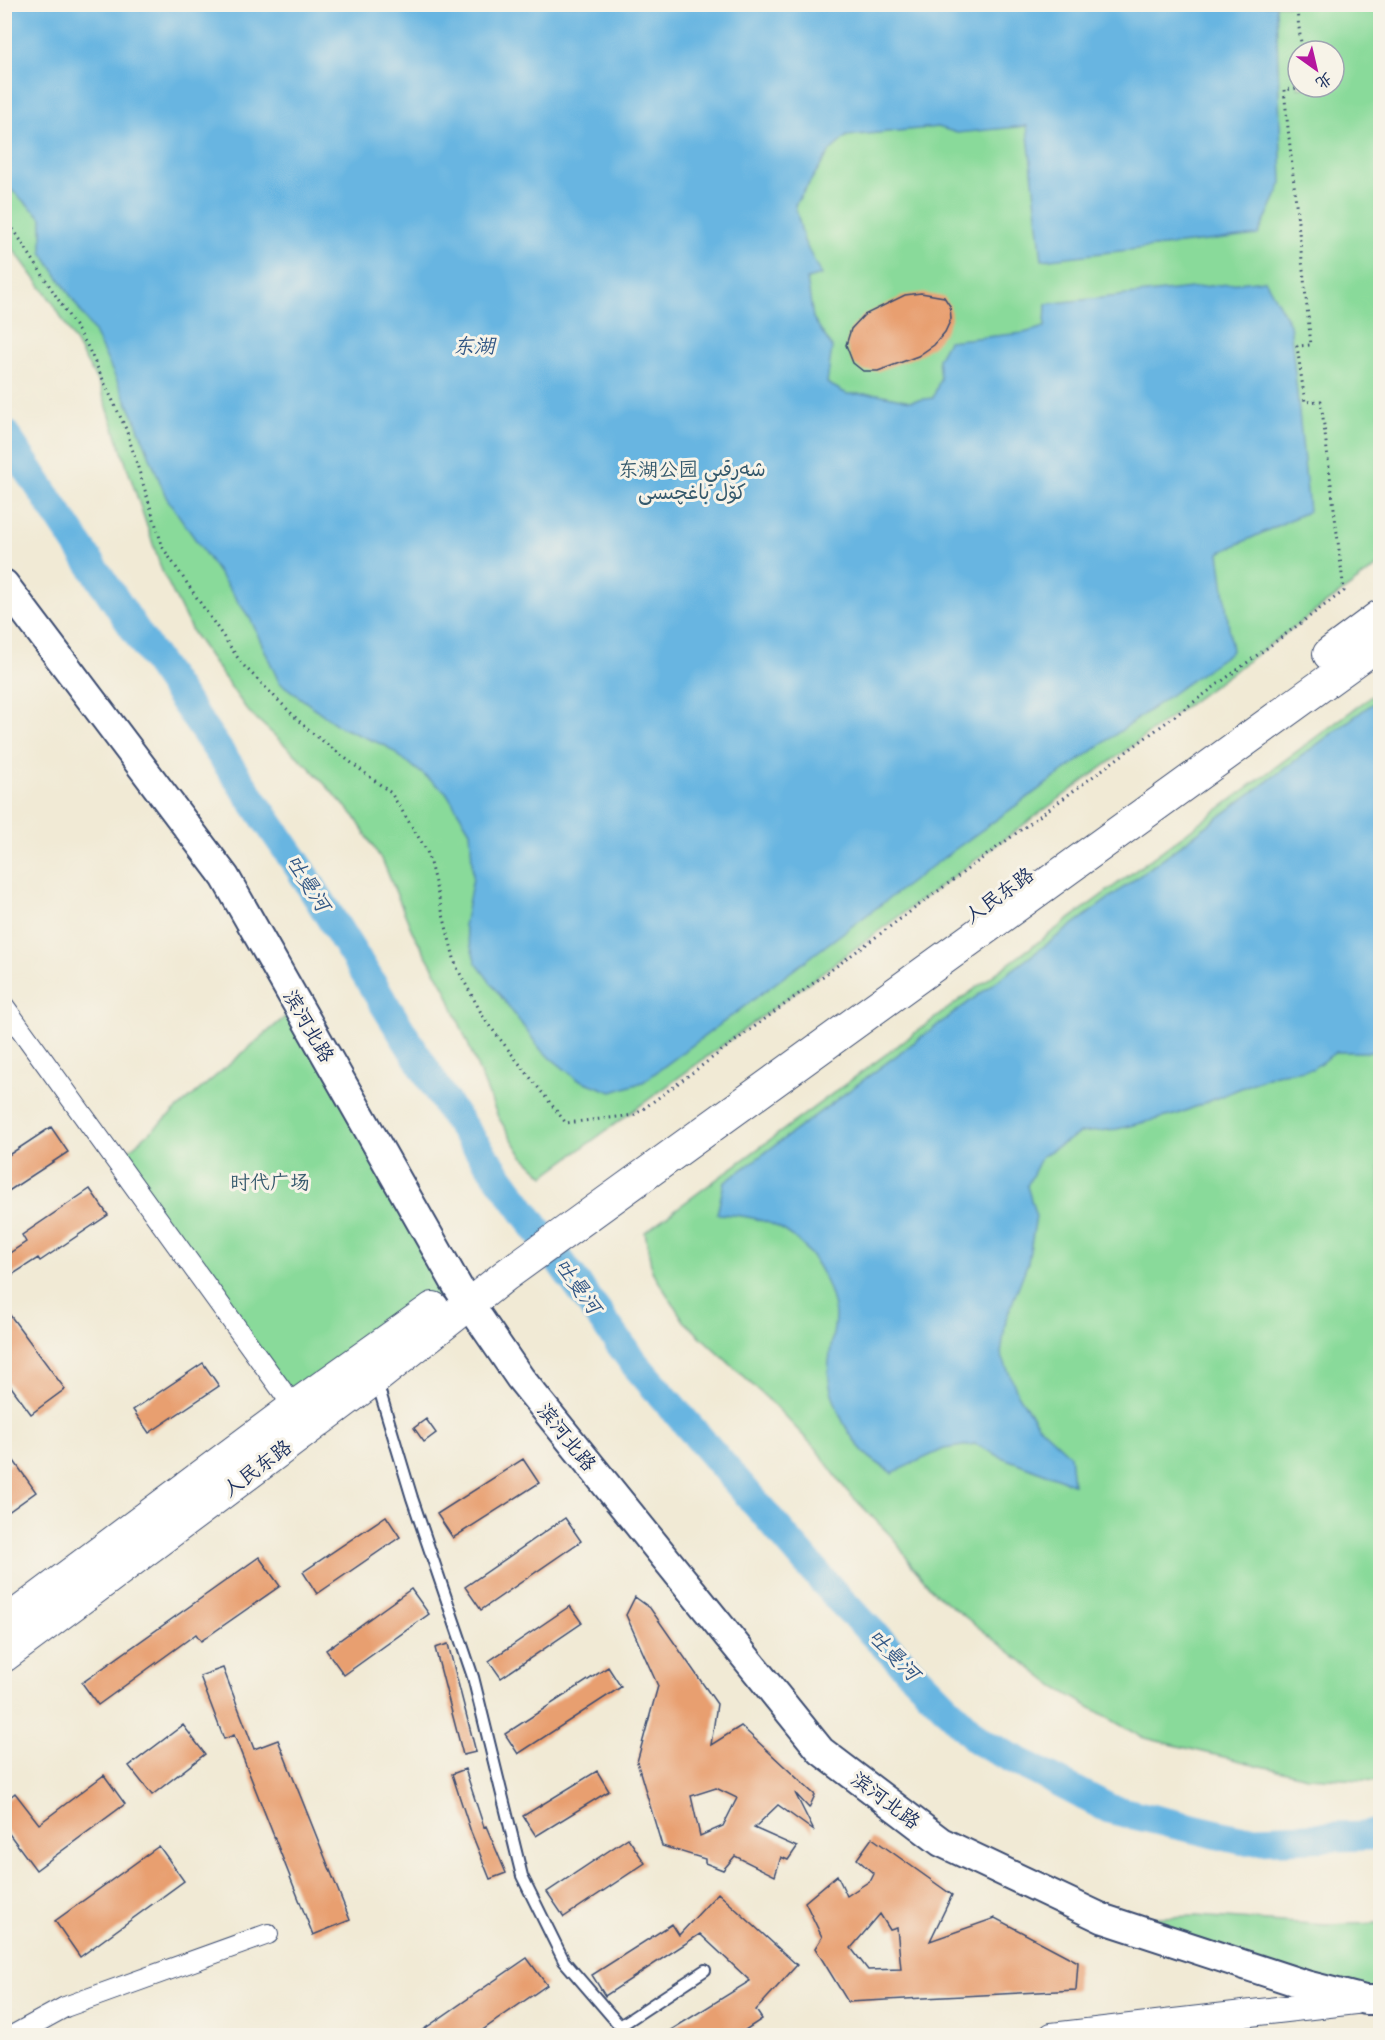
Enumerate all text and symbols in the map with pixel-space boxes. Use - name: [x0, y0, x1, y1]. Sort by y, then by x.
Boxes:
- north arrow: [1286, 39, 1346, 99]
- text: 北: [1311, 67, 1336, 93]
- water label: 东湖: [453, 333, 497, 361]
- park label: 东湖公园 شەرقىي كۆل باغچىسى: [618, 457, 766, 507]
- water label: 吐曼河: [278, 850, 338, 920]
- street label: 人民东路: [960, 861, 1041, 931]
- street label: 滨河北路: [276, 985, 340, 1069]
- park label: 时代广场: [230, 1170, 310, 1197]
- water label: 吐曼河: [547, 1253, 609, 1323]
- street label: 滨河北路: [530, 1398, 602, 1478]
- street label: 人民东路: [218, 1434, 299, 1504]
- water label: 吐曼河: [861, 1624, 928, 1690]
- street label: 滨河北路: [845, 1766, 926, 1837]

